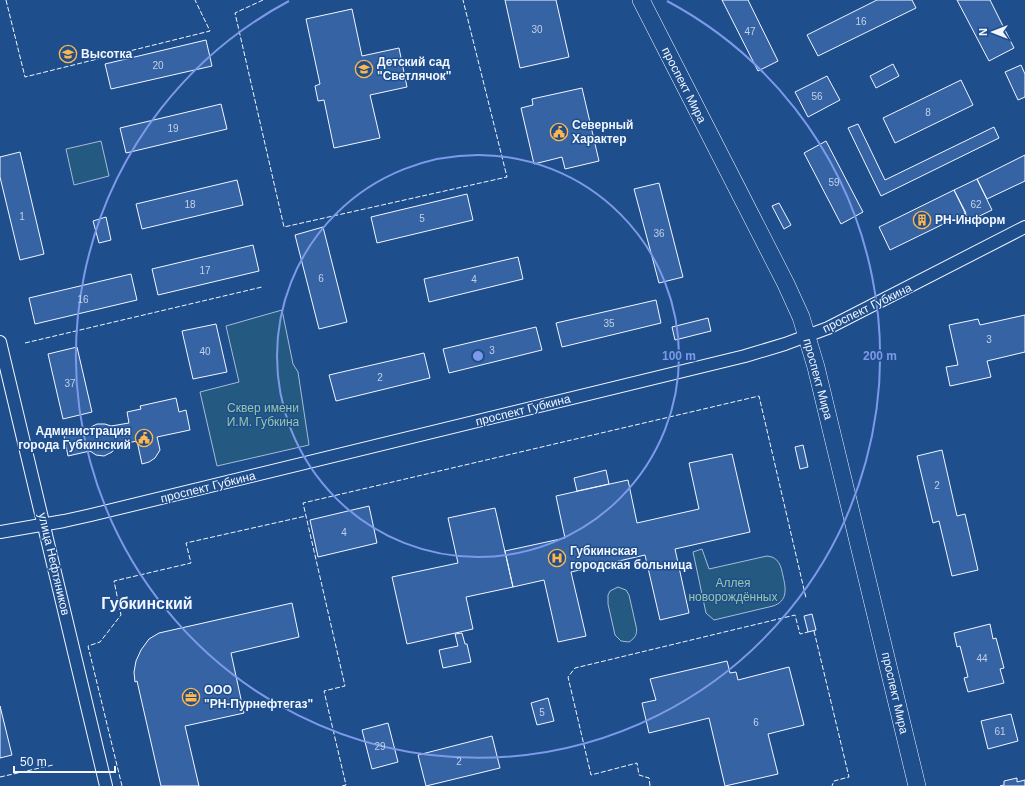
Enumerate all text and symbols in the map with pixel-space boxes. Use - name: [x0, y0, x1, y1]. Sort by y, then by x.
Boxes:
- north arrow: [973, 12, 1013, 52]
- house number: 16: [855, 16, 867, 27]
- house number: 30: [531, 24, 543, 35]
- house number: 47: [744, 26, 756, 37]
- text: N: [977, 28, 989, 36]
- school or university icon: Высотка: [58, 44, 78, 64]
- street label: проспект Мира: [659, 45, 709, 126]
- place label: Высотка: [81, 47, 133, 61]
- place label: Детский сад "Светлячок": [377, 55, 451, 83]
- school or university icon: Детский сад "Светлячок": [354, 59, 374, 79]
- house number: 20: [152, 60, 164, 71]
- house number: 56: [811, 91, 823, 102]
- house number: 8: [925, 107, 931, 118]
- place label: Северный Характер: [572, 118, 633, 146]
- public building icon: Северный Характер: [549, 122, 569, 142]
- house number: 19: [167, 123, 179, 134]
- house number: 59: [828, 177, 840, 188]
- house number: 18: [184, 199, 196, 210]
- house number: 62: [970, 199, 982, 210]
- building icon: РН-Информ: [912, 210, 932, 230]
- house number: 1: [19, 211, 25, 222]
- house number: 5: [419, 213, 425, 224]
- place label: РН-Информ: [935, 213, 1005, 227]
- house number: 36: [653, 228, 665, 239]
- house number: 17: [199, 265, 211, 276]
- house number: 6: [318, 273, 324, 284]
- house number: 4: [471, 274, 477, 285]
- street label: проспект Губкина: [820, 280, 914, 336]
- house number: 16: [77, 294, 89, 305]
- house number: 35: [603, 318, 615, 329]
- house number: 3: [986, 334, 992, 345]
- street label: проспект Мира: [800, 337, 836, 421]
- house number: 3: [489, 345, 495, 356]
- house number: 40: [199, 346, 211, 357]
- centre of rings: [471, 349, 485, 363]
- text: 100 m: [662, 349, 696, 363]
- text: 200 m: [863, 349, 897, 363]
- house number: 2: [377, 372, 383, 383]
- house number: 37: [64, 378, 76, 389]
- street label: проспект Губкина: [474, 391, 572, 429]
- park label: Сквер имени И.М. Губкина: [227, 401, 300, 429]
- place label: Администрация города Губкинский: [18, 424, 131, 452]
- public building icon: Администрация города Губкинский: [134, 428, 154, 448]
- street label: проспект Губкина: [159, 468, 257, 506]
- house number: 2: [934, 480, 940, 491]
- street label: улица Нефтяников: [35, 511, 73, 617]
- house number: 4: [341, 527, 347, 538]
- place label: Губкинская городская больница: [570, 544, 692, 572]
- hospital icon: Губкинская городская больница: [547, 548, 567, 568]
- park label: Аллея новорождённых: [688, 576, 778, 604]
- district label: Губкинский: [101, 595, 193, 612]
- street label: проспект Мира: [879, 651, 911, 735]
- house number: 44: [976, 653, 988, 664]
- place label: ООО "РН-Пурнефтегаз": [204, 683, 313, 711]
- office icon: ООО "РН-Пурнефтегаз": [181, 687, 201, 707]
- house number: 5: [539, 707, 545, 718]
- house number: 6: [753, 717, 759, 728]
- house number: 61: [994, 726, 1006, 737]
- house number: 29: [374, 741, 386, 752]
- scale bar: [14, 748, 115, 774]
- text: 50 m: [20, 755, 47, 769]
- house number: 2: [456, 756, 462, 767]

